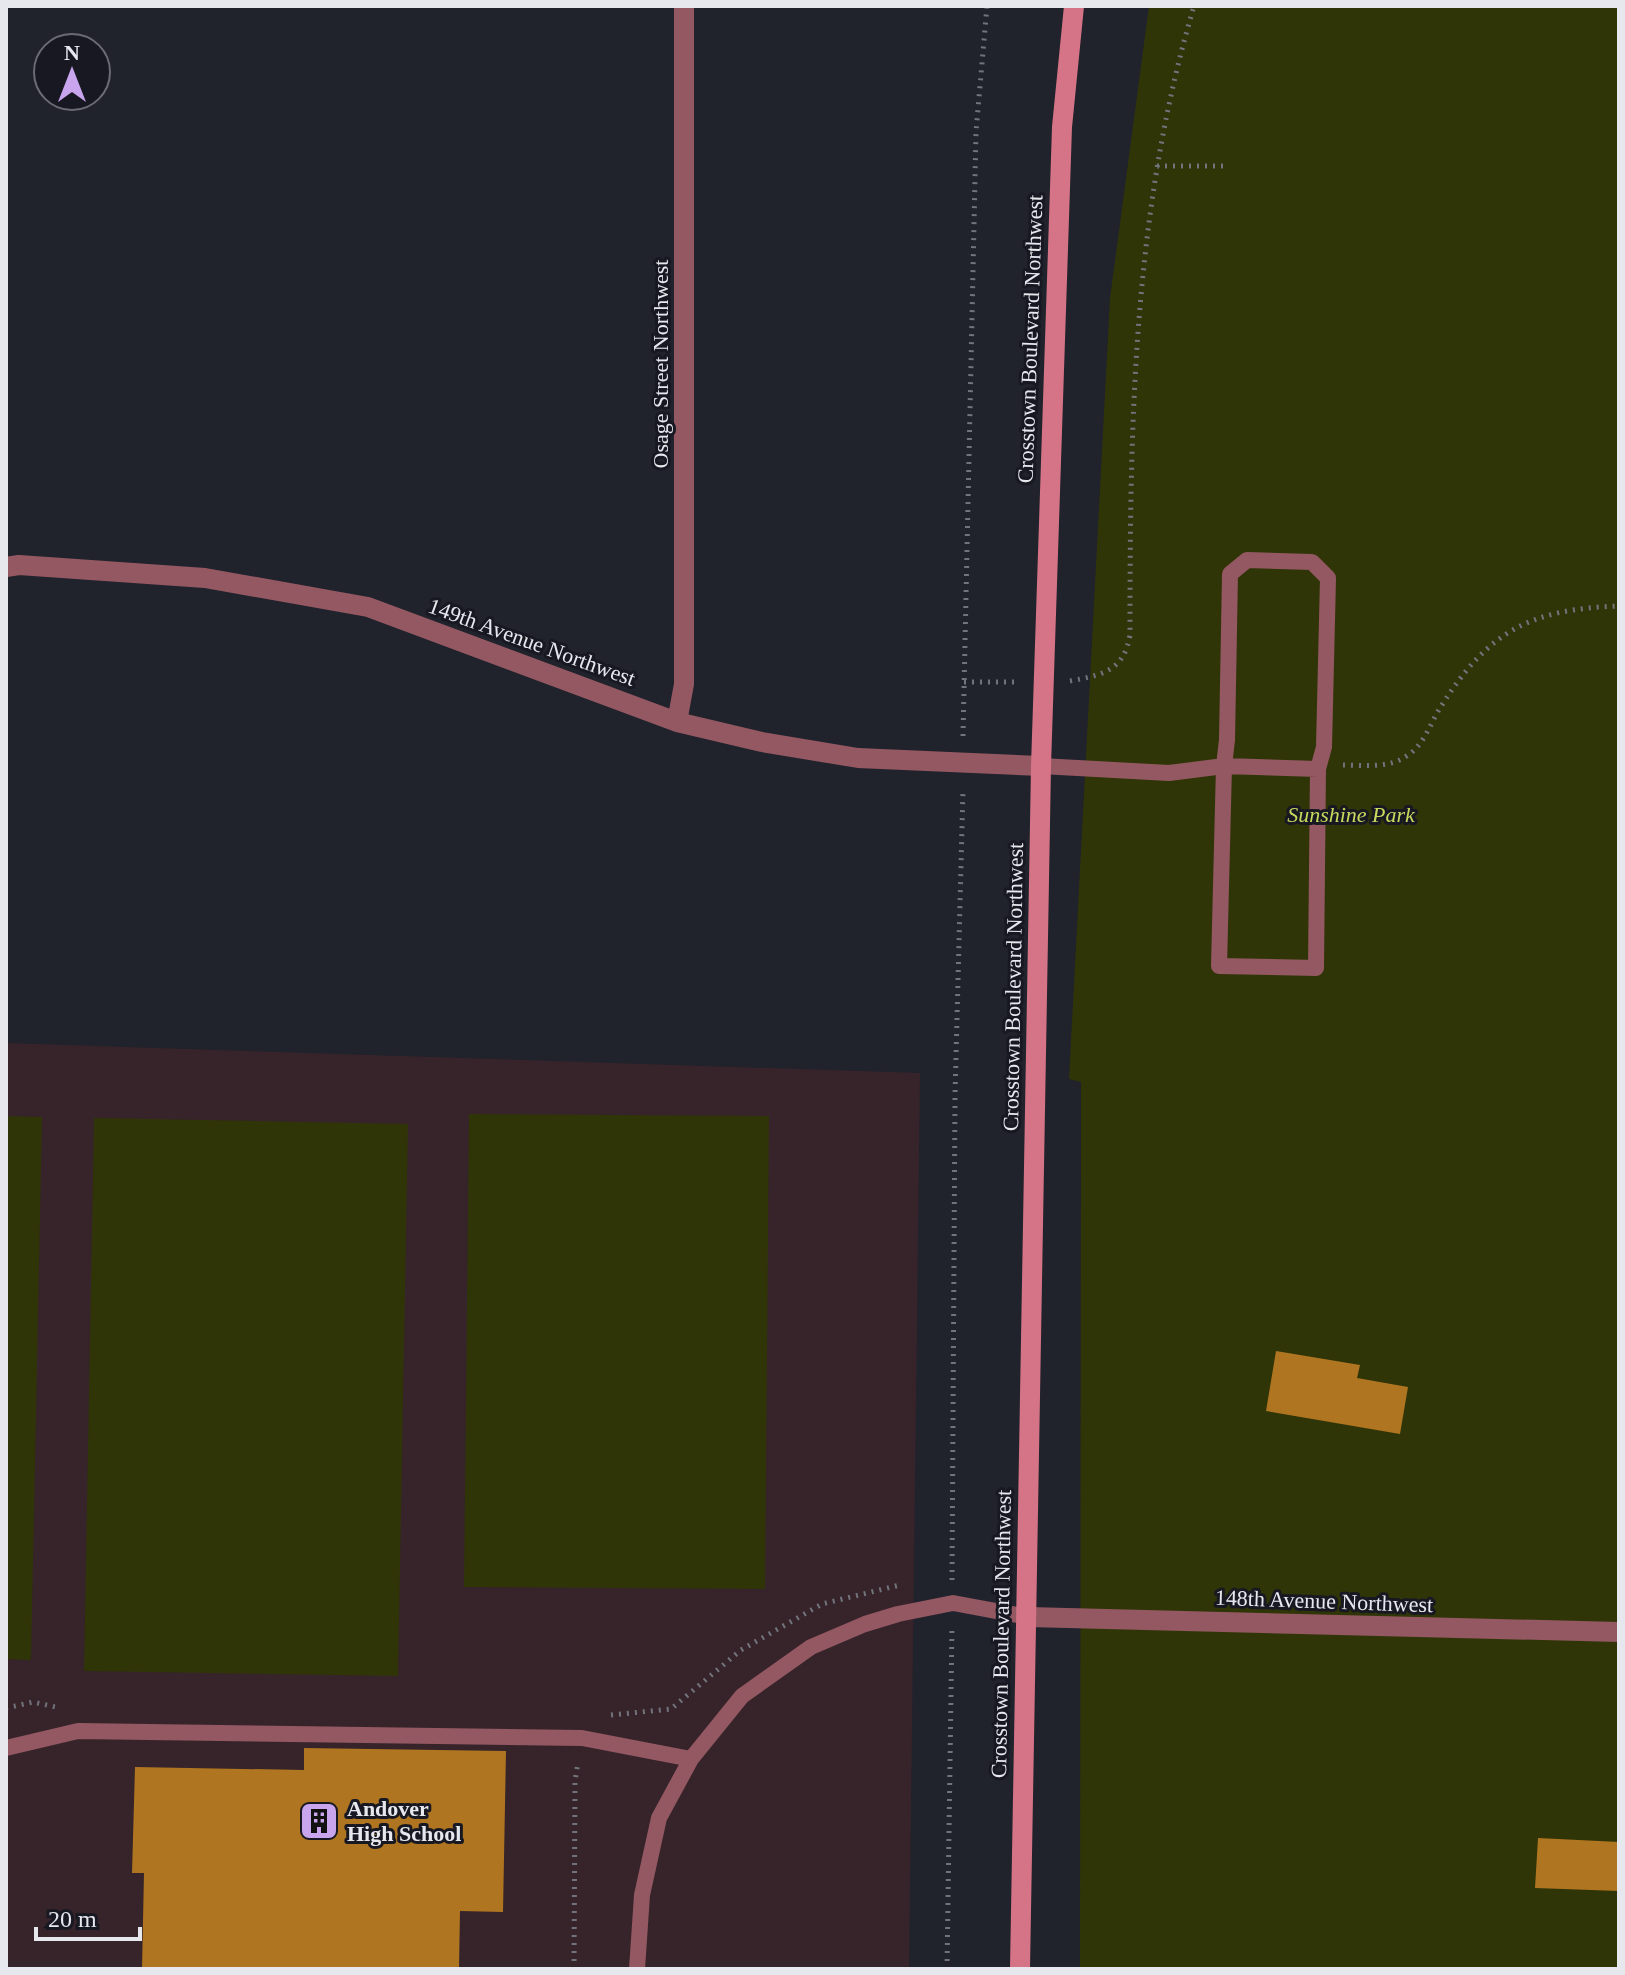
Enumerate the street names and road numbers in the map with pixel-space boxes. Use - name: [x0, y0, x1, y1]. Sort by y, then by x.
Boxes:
- street label: Crosstown Boulevard Northwest: [1012, 194, 1048, 484]
- street label: Osage Street Northwest: [648, 260, 673, 468]
- street label: 149th Avenue Northwest: [425, 593, 639, 691]
- street label: Crosstown Boulevard Northwest: [998, 843, 1028, 1131]
- street label: Crosstown Boulevard Northwest: [986, 1490, 1016, 1778]
- street label: 148th Avenue Northwest: [1214, 1585, 1434, 1617]

